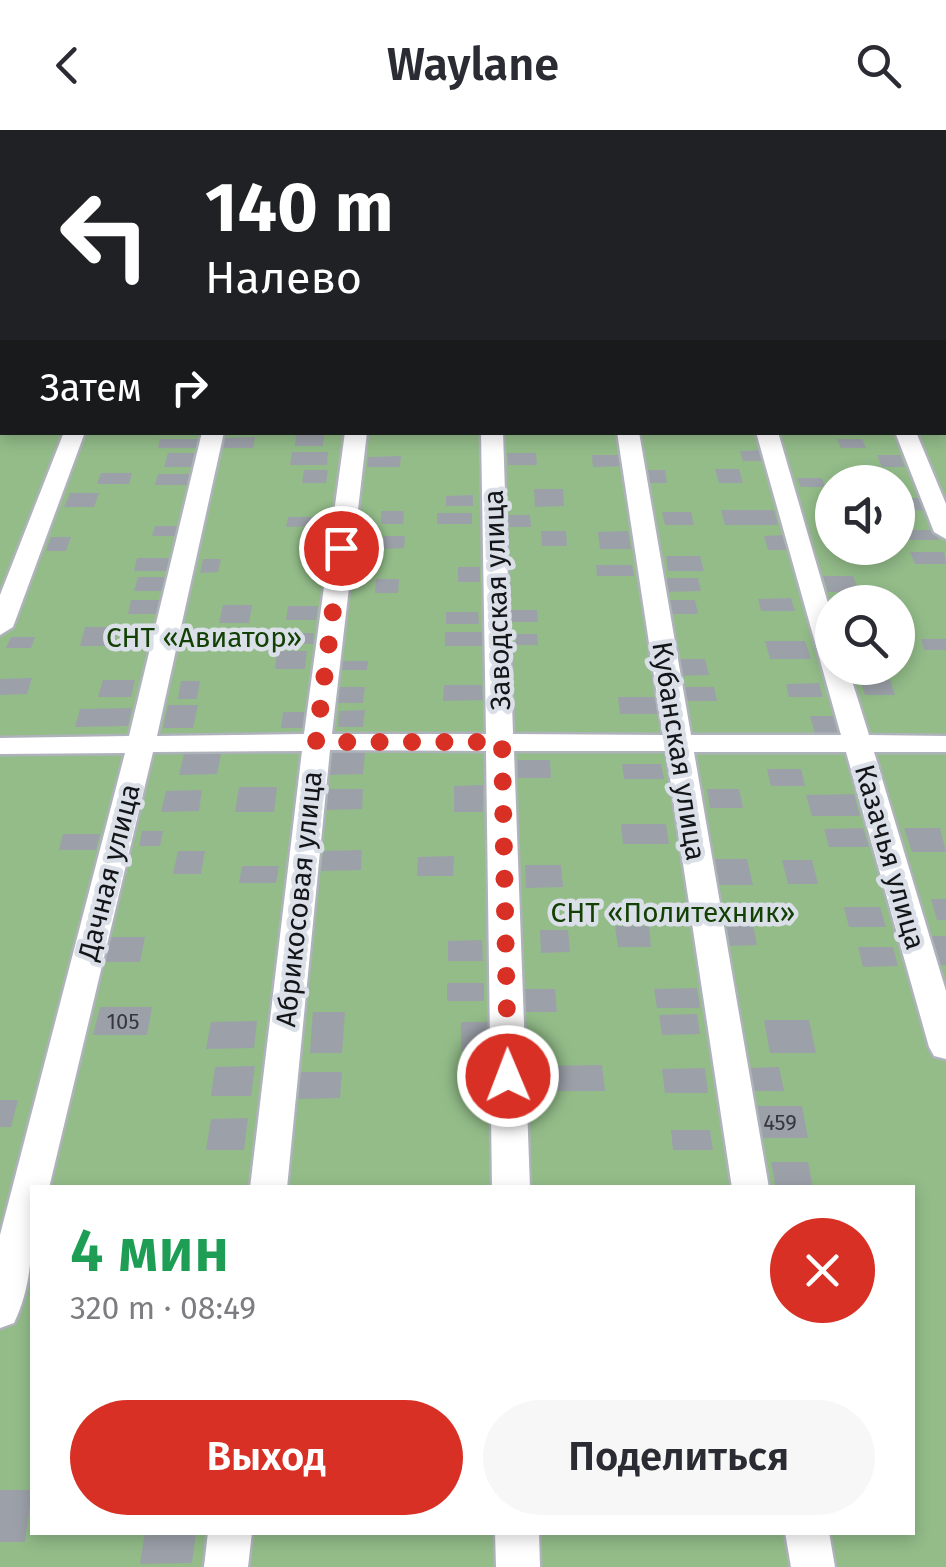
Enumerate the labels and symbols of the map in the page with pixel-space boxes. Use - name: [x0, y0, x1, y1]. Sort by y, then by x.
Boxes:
- street label: Заводская улица: [477, 489, 517, 711]
- pin: [299, 506, 384, 591]
- park label: СНТ «Авиатор»: [106, 621, 302, 654]
- street label: Кубанская улица: [645, 639, 713, 863]
- street label: Казачья улица: [848, 761, 932, 953]
- street label: Абрикосовая улица: [269, 769, 329, 1029]
- street label: Дачная улица: [71, 780, 147, 965]
- park label: СНТ «Политехник»: [551, 896, 795, 929]
- house number: 105: [107, 1008, 139, 1035]
- position arrow: [456, 1024, 560, 1128]
- house number: 459: [763, 1109, 797, 1136]

